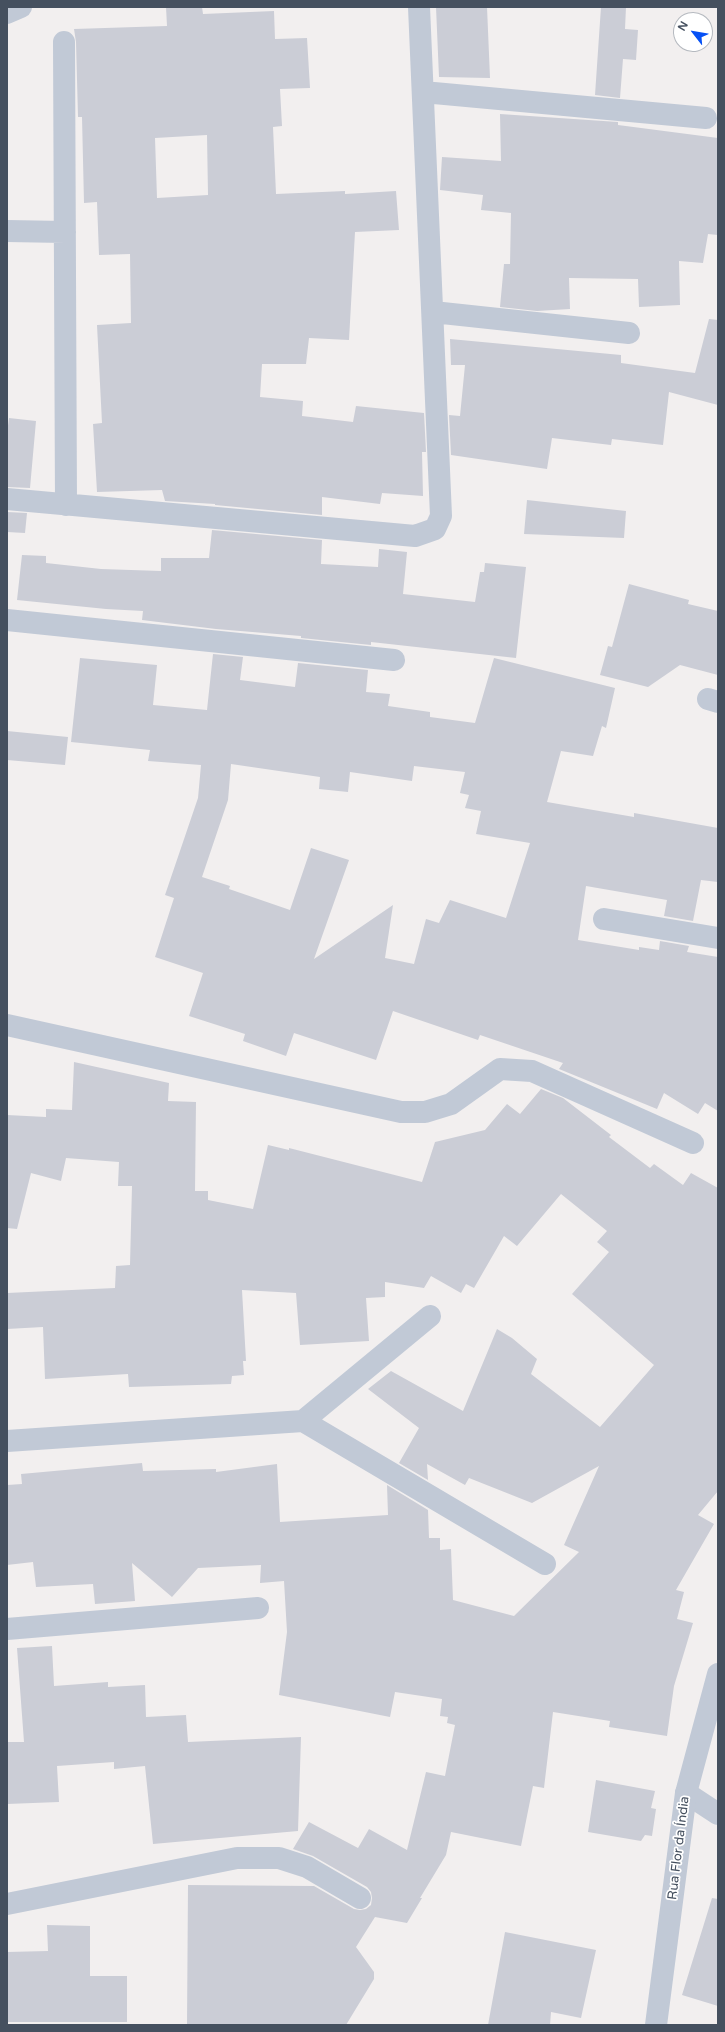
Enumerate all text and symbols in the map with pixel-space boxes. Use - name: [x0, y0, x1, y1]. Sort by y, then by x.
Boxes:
- north arrow: [673, 12, 713, 52]
- text: N: [675, 19, 691, 33]
- street label: Rua Flor da Índia: [665, 1795, 693, 1901]

